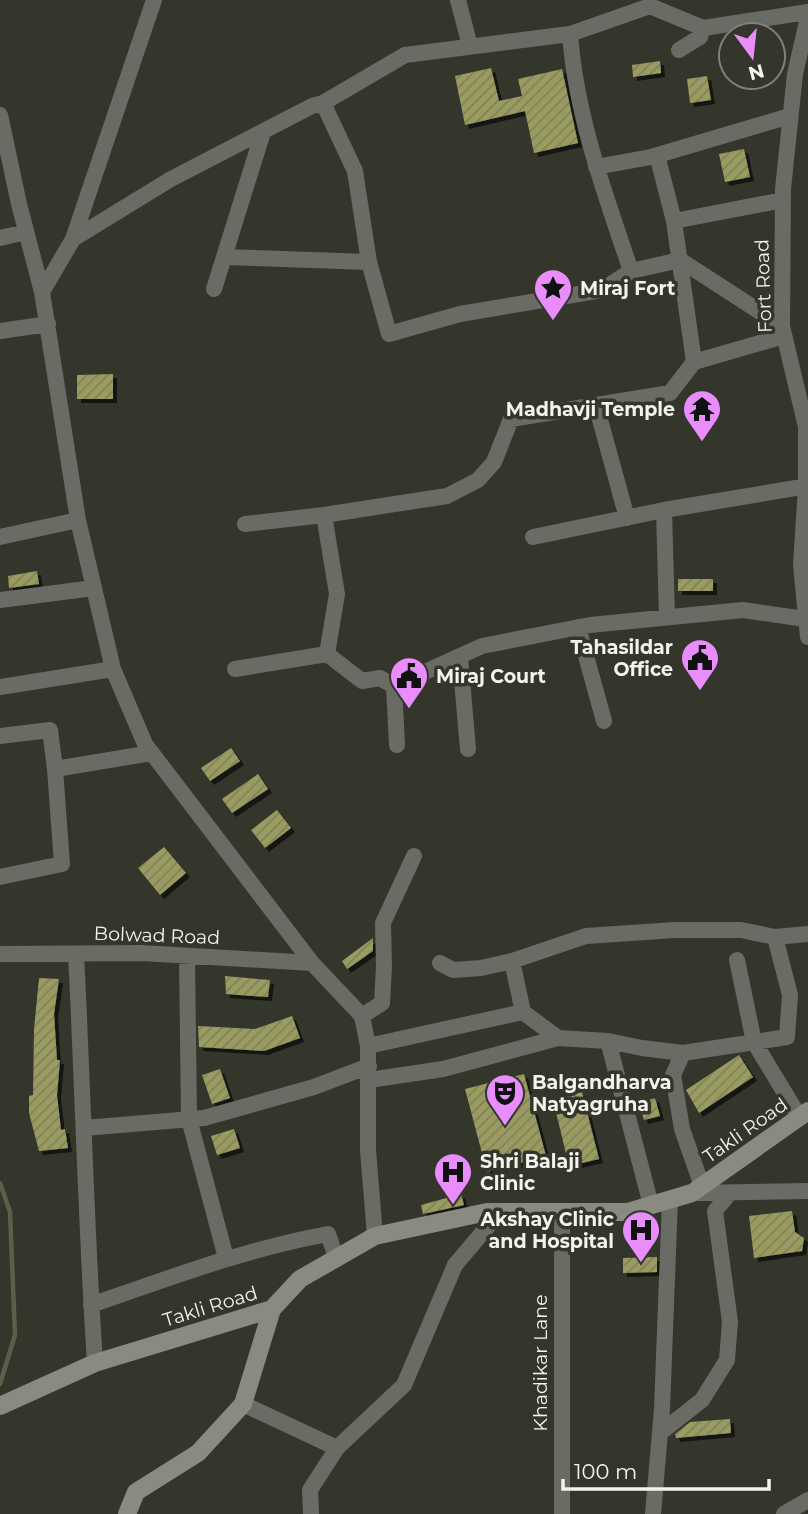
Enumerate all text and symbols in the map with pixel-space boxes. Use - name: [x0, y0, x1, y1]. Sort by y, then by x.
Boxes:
- north arrow: [717, 21, 787, 91]
- text: N: [746, 59, 767, 85]
- street label: Fort Road: [750, 239, 777, 333]
- place icon: Miraj Fort: [532, 267, 574, 322]
- place label: Miraj Fort: [580, 277, 675, 300]
- temple icon: Madhavji Temple: [681, 388, 723, 443]
- place label: Madhavji Temple: [506, 398, 675, 421]
- place label: Tahasildar Office: [571, 636, 673, 681]
- public building icon: Tahasildar Office: [679, 637, 721, 692]
- public building icon: Miraj Court: [388, 655, 430, 710]
- place label: Miraj Court: [436, 665, 546, 688]
- street label: Bolwad Road: [93, 922, 221, 949]
- place label: Balgandharva Natyagruha: [532, 1071, 671, 1116]
- theatre icon: Balgandharva Natyagruha: [484, 1072, 526, 1127]
- street label: Takli Road: [699, 1093, 792, 1168]
- place label: Shri Balaji Clinic: [480, 1150, 580, 1195]
- hospital icon: Shri Balaji Clinic: [432, 1151, 474, 1206]
- place label: Akshay Clinic and Hospital: [480, 1208, 614, 1253]
- hospital icon: Akshay Clinic and Hospital: [620, 1209, 662, 1264]
- street label: Takli Road: [160, 1281, 260, 1332]
- street label: Khadikar Lane: [529, 1294, 552, 1432]
- scale bar: [563, 1448, 770, 1492]
- text: 100 m: [574, 1459, 637, 1484]

